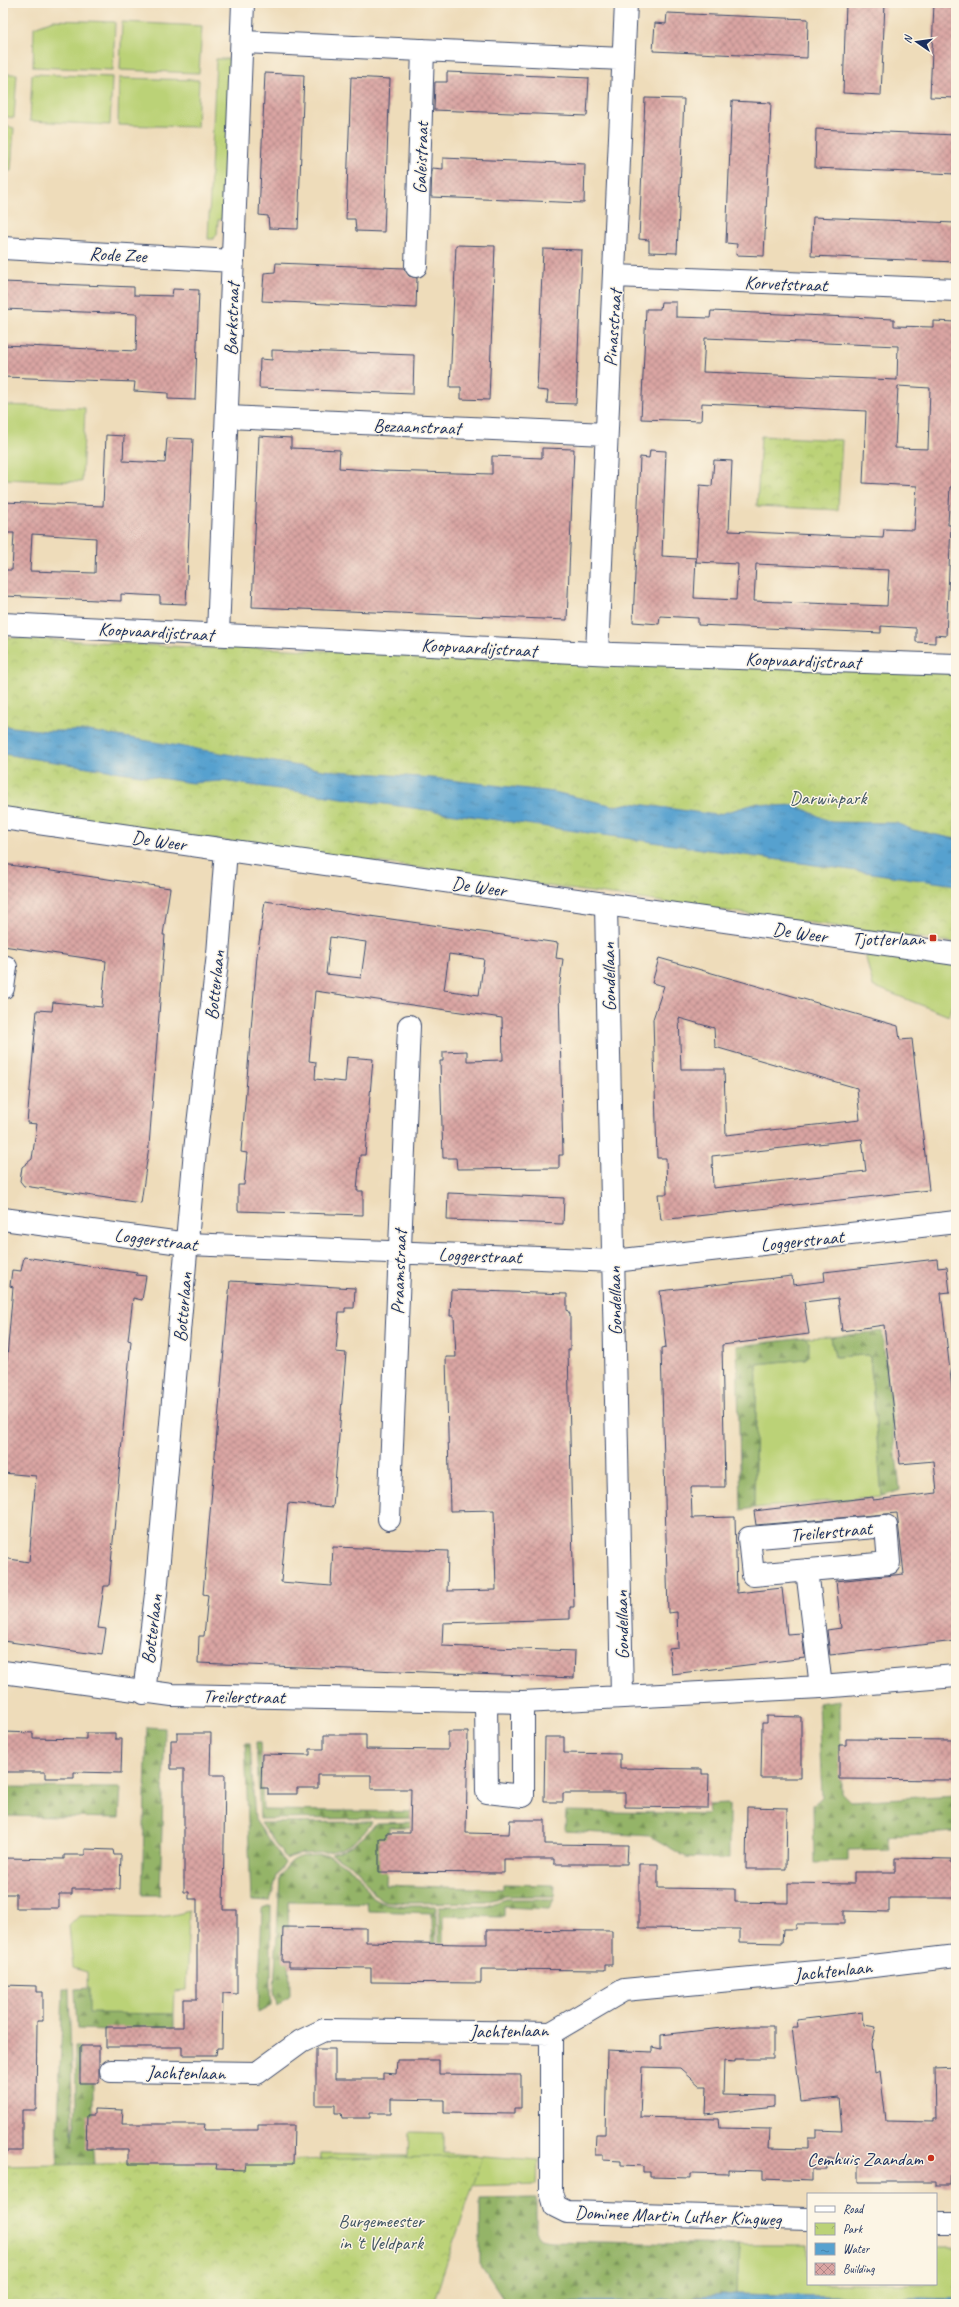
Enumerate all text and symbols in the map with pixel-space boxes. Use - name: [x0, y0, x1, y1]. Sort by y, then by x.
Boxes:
- north arrow: [897, 22, 937, 62]
- text: N: [900, 33, 915, 45]
- street label: Galeistraat: [408, 120, 434, 195]
- street label: Rode Zee: [89, 242, 149, 269]
- street label: Korvetstraat: [744, 271, 829, 297]
- street label: Barkstraat: [219, 279, 245, 356]
- street label: Pinasstraat: [598, 286, 628, 367]
- street label: Bezaanstraat: [373, 413, 464, 441]
- street label: Koopvaardijstraat: [98, 617, 217, 647]
- street label: Koopvaardijstraat: [421, 633, 540, 663]
- street label: Koopvaardijstraat: [745, 647, 864, 675]
- park label: Darwinpark: [790, 786, 868, 810]
- street label: De Weer: [130, 825, 190, 857]
- street label: De Weer: [450, 871, 510, 903]
- street label: De Weer: [771, 917, 831, 949]
- place label: Tjotterlaan: [852, 927, 926, 951]
- marker: Tjotterlaan: [928, 933, 938, 943]
- street label: Gondellaan: [596, 942, 622, 1012]
- street label: Botterlaan: [199, 949, 231, 1021]
- street label: Loggerstraat: [113, 1223, 200, 1257]
- street label: Loggerstraat: [759, 1225, 846, 1257]
- street label: Praamstraat: [386, 1226, 413, 1315]
- street label: Loggerstraat: [438, 1243, 524, 1270]
- street label: Gondellaan: [602, 1266, 628, 1336]
- street label: Botterlaan: [168, 1271, 198, 1343]
- street label: Treilerstraat: [789, 1516, 875, 1548]
- street label: Gondellaan: [609, 1590, 635, 1660]
- street label: Botterlaan: [136, 1592, 168, 1665]
- street label: Treilerstraat: [203, 1684, 287, 1710]
- street label: Jachtenlaan: [792, 1955, 875, 1987]
- street label: Jachtenlaan: [469, 2018, 550, 2044]
- street label: Jachtenlaan: [146, 2060, 227, 2086]
- place label: Cemhuis Zaandam: [807, 2147, 924, 2171]
- marker: Cemhuis Zaandam: [926, 2153, 936, 2163]
- legend: [807, 2193, 937, 2285]
- street label: Dominee Martin Luther Kingweg: [574, 2200, 783, 2232]
- text: Road: [843, 2201, 865, 2217]
- park label: Burgemeester in 't Veldpark: [338, 2209, 426, 2255]
- text: Park: [843, 2221, 864, 2237]
- text: Water: [843, 2241, 871, 2257]
- text: Building: [843, 2261, 875, 2277]

